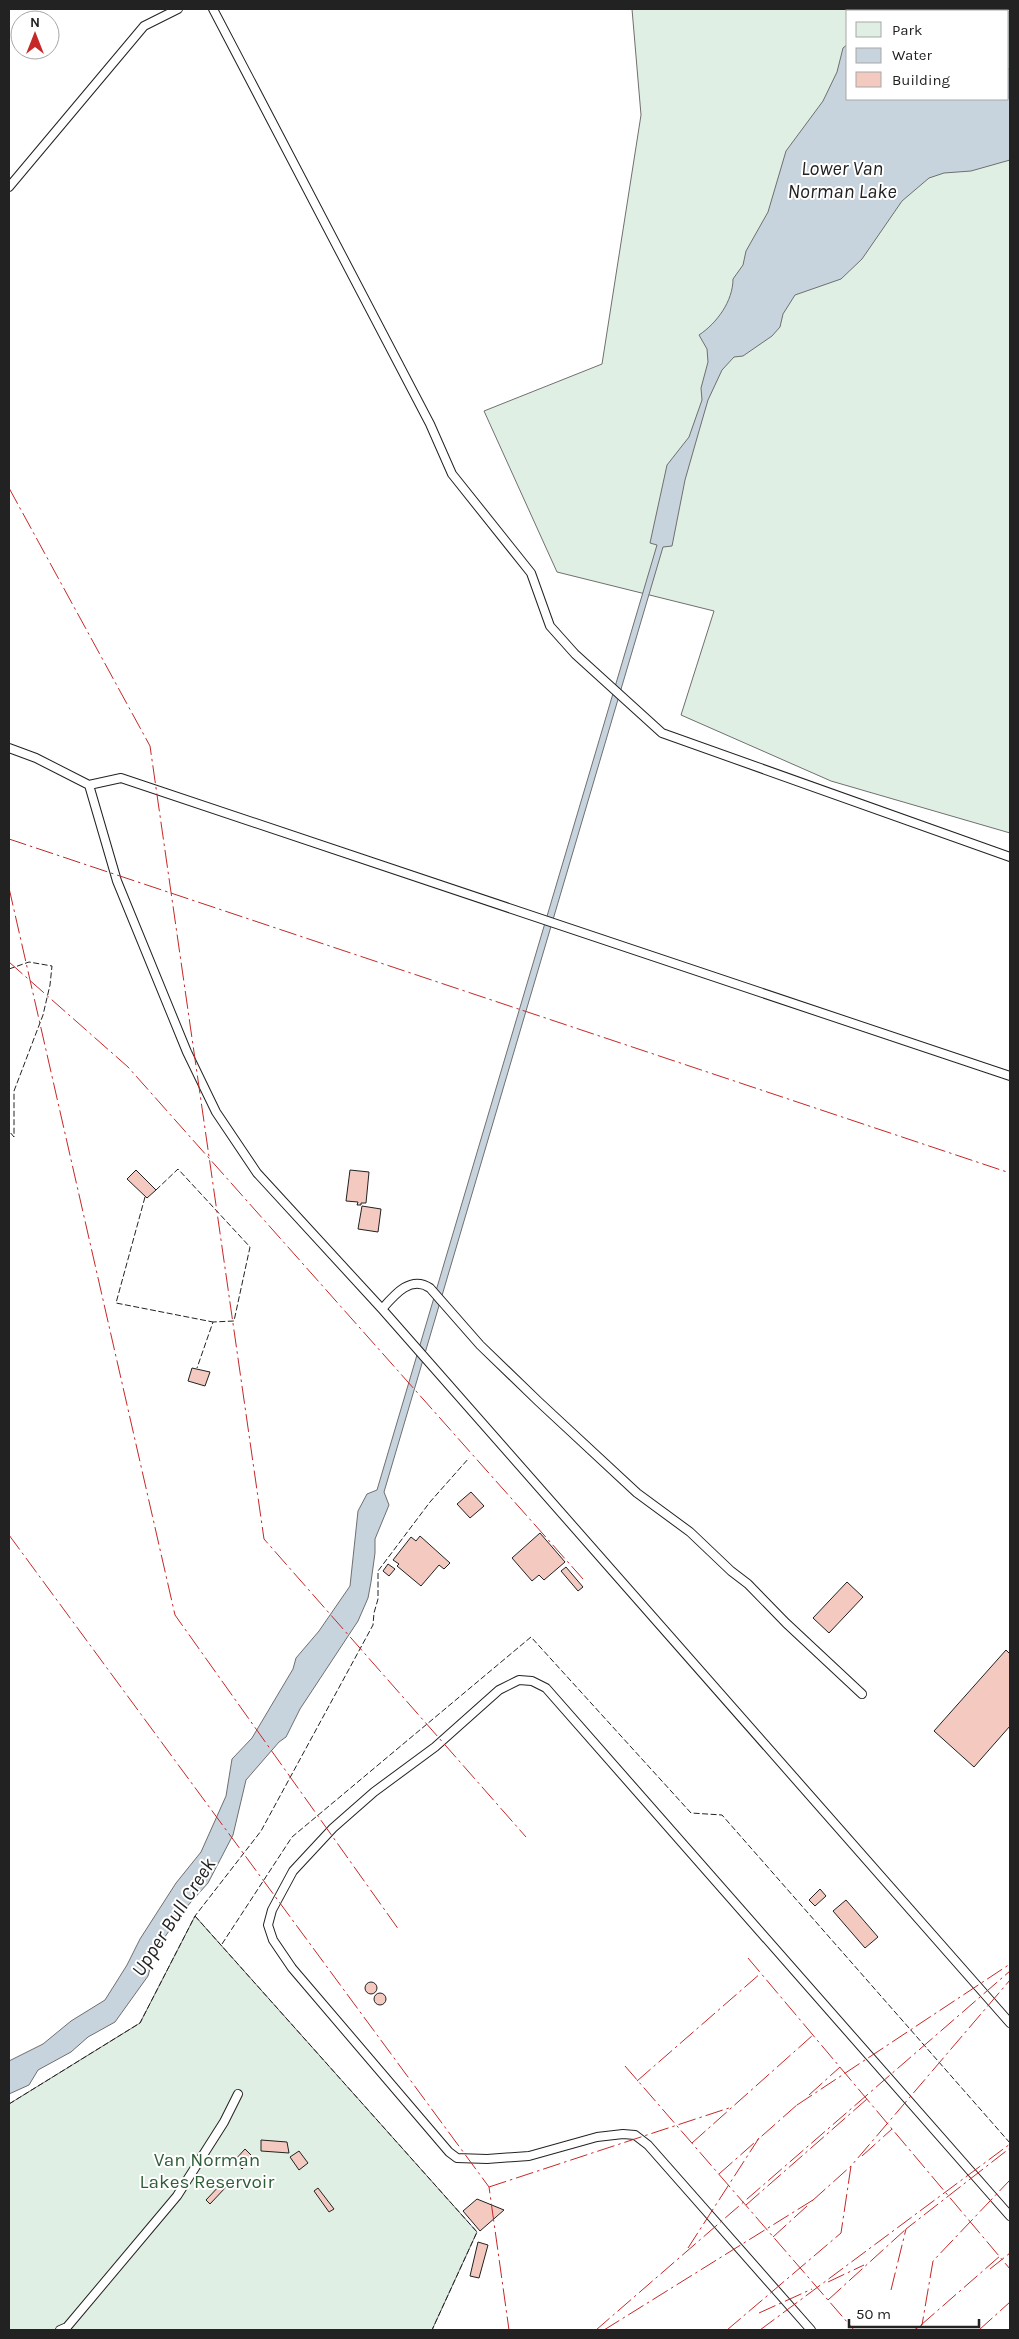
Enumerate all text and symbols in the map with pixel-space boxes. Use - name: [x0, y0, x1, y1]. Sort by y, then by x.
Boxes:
- north arrow: [10, 10, 60, 60]
- legend: [846, 10, 1009, 100]
- text: N: [30, 14, 40, 31]
- text: Park: [892, 21, 922, 39]
- text: Water: [892, 46, 933, 64]
- text: Building: [892, 71, 950, 89]
- water label: Lower Van Norman Lake: [788, 157, 896, 203]
- water label: Upper Bull Creek: [127, 1853, 221, 1981]
- park label: Van Norman Lakes Reservoir: [140, 2149, 275, 2193]
- scale bar: [849, 2296, 979, 2328]
- text: 50 m: [856, 2305, 891, 2323]

